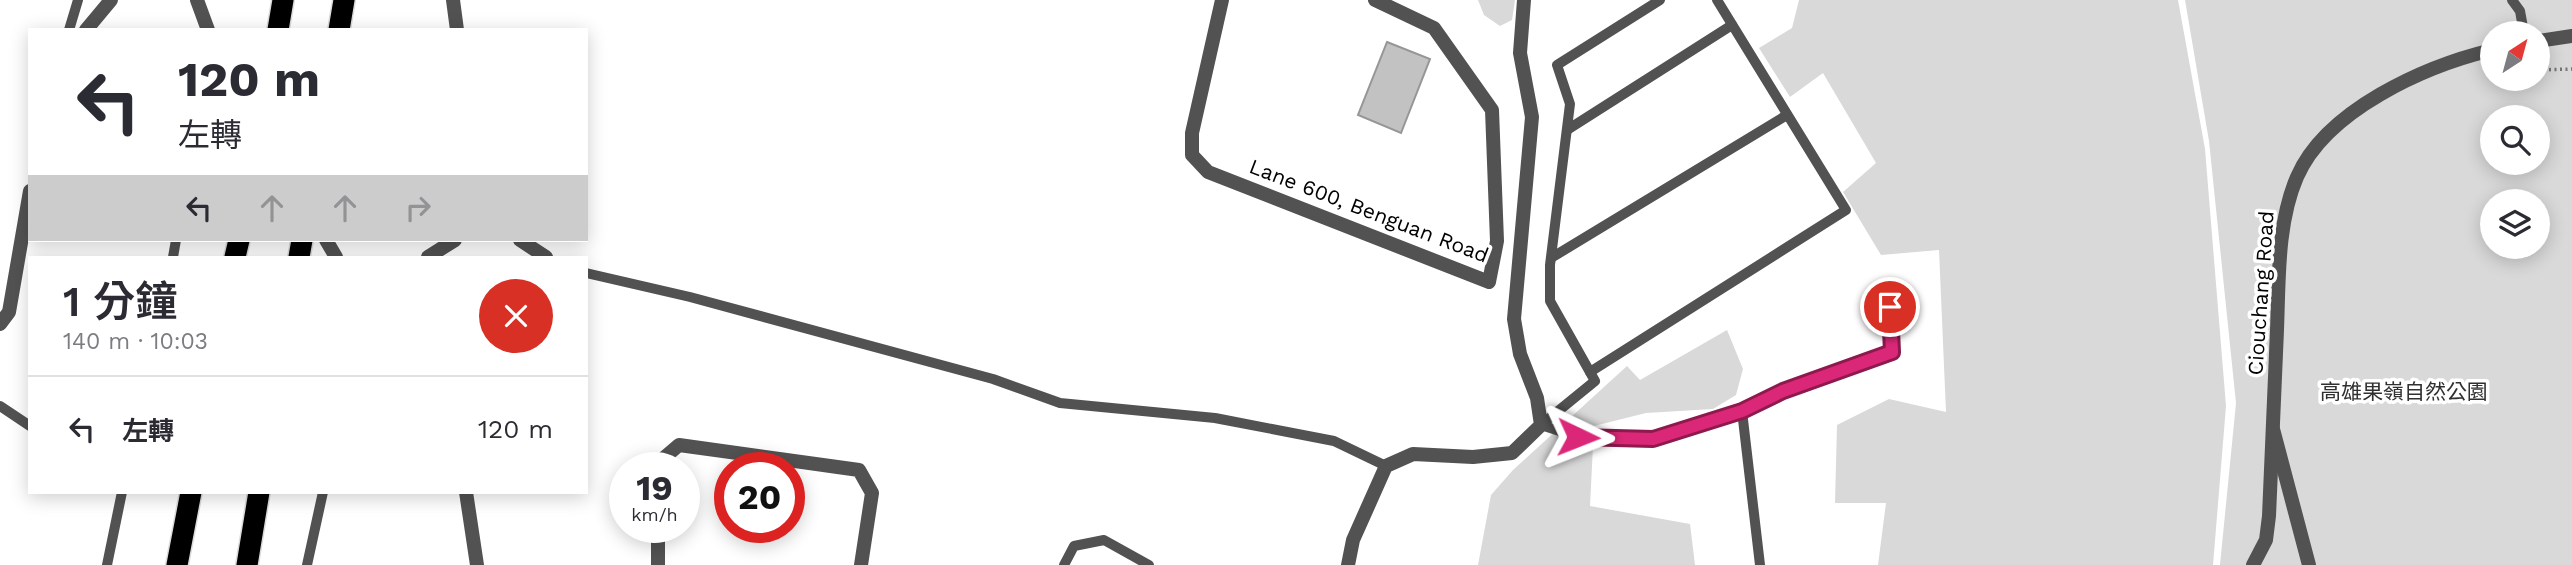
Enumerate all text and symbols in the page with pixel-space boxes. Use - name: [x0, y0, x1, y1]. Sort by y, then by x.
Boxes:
- north arrow: [2480, 21, 2550, 91]
- map controls: [2480, 21, 2550, 259]
- text: 120 m: [178, 50, 320, 108]
- icon: left: [63, 56, 154, 147]
- button: search: [2480, 105, 2550, 175]
- text: 左轉: [178, 116, 242, 154]
- street label: Lane 600, Benguan Road: [1246, 153, 1492, 268]
- icon: left: [180, 189, 218, 227]
- icon: ahead: [253, 189, 291, 227]
- icon: ahead: [326, 189, 364, 227]
- icon: right: [399, 189, 437, 227]
- button: layers: [2480, 189, 2550, 259]
- street label: Ciouchang Road: [2242, 210, 2279, 376]
- text: 1 分鐘: [63, 277, 177, 326]
- pin: [1860, 277, 1920, 337]
- button: close: [479, 279, 553, 353]
- icon: arrive: [1871, 288, 1909, 326]
- text: 140 m · 10:03: [63, 328, 208, 355]
- park label: 高雄果嶺自然公園: [2320, 379, 2488, 404]
- position arrow: [1541, 400, 1615, 474]
- icon: left: [63, 410, 101, 448]
- text: 120 m: [478, 414, 553, 444]
- text: 左轉: [122, 416, 174, 446]
- speed limit sign: 20: [714, 452, 805, 543]
- text: 19: [636, 467, 673, 509]
- text: km/h: [631, 504, 678, 525]

